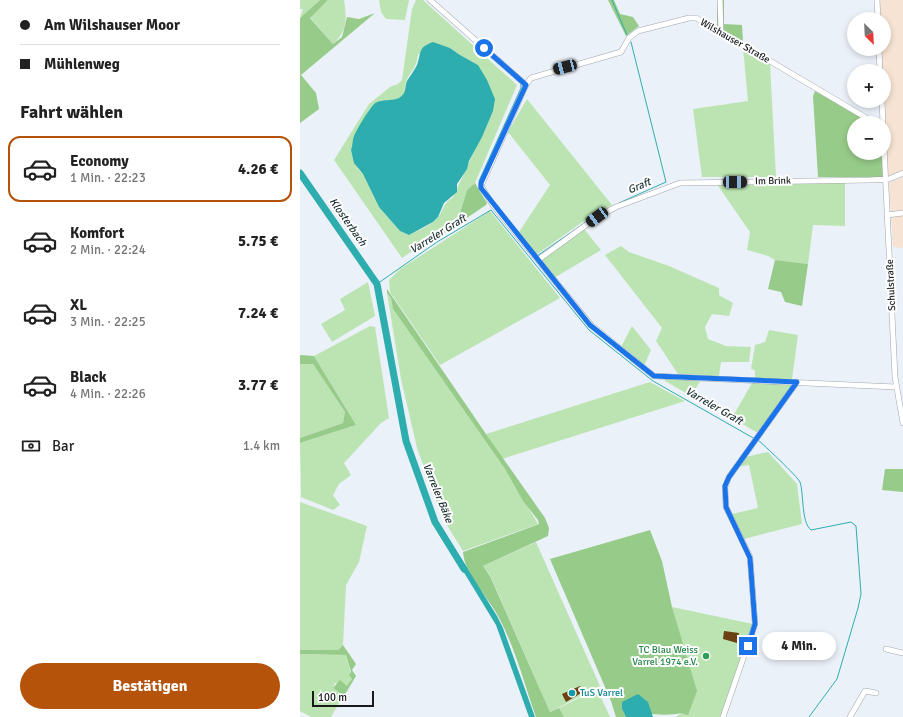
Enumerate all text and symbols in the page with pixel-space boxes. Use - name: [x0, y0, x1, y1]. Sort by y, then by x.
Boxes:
- north arrow: [847, 12, 891, 56]
- map controls: [847, 12, 891, 160]
- text: Am Wilshauser Moor: [44, 16, 180, 34]
- street label: Wilshauser Straße: [698, 16, 772, 66]
- route start: [475, 39, 493, 57]
- text: Mühlenweg: [44, 55, 120, 73]
- car: [552, 58, 578, 76]
- button: +: [847, 64, 891, 108]
- text: Fahrt wählen: [20, 101, 123, 123]
- button: −: [847, 116, 891, 160]
- icon: car: [22, 151, 58, 187]
- text: Economy: [70, 152, 129, 170]
- text: 4.26 €: [238, 160, 278, 178]
- text: 1 Min. · 22:23: [70, 170, 146, 186]
- water label: Graft: [626, 175, 654, 197]
- street label: Im Brink: [755, 175, 791, 187]
- car: [723, 176, 747, 188]
- water label: Klosterbach: [327, 195, 370, 249]
- car: [584, 205, 610, 229]
- water label: Varreler Graft: [408, 211, 470, 256]
- icon: car: [22, 223, 58, 259]
- text: Komfort: [70, 224, 124, 242]
- text: 5.75 €: [238, 232, 278, 250]
- text: 2 Min. · 22:24: [70, 242, 146, 258]
- street label: Schulstraße: [884, 259, 898, 311]
- icon: car: [22, 295, 58, 331]
- text: XL: [70, 296, 87, 314]
- text: 7.24 €: [238, 304, 278, 322]
- text: 3 Min. · 22:25: [70, 314, 146, 330]
- icon: car: [22, 367, 58, 403]
- text: Black: [70, 368, 107, 386]
- text: 3.77 €: [238, 376, 278, 394]
- water label: Varreler Graft: [683, 384, 746, 428]
- text: 4 Min. · 22:26: [70, 386, 146, 402]
- icon: cash: [20, 435, 42, 457]
- text: Bar: [52, 437, 74, 455]
- text: 1.4 km: [243, 438, 280, 454]
- water label: Varreler Bäke: [420, 461, 456, 525]
- callout: 4 Min.: [762, 632, 836, 660]
- route end: [739, 637, 757, 655]
- text: 4 Min.: [781, 638, 817, 654]
- place label: TC Blau Weiss Varrel 1974 e.V.: [632, 644, 699, 668]
- marker: TC Blau Weiss Varrel 1974 e.V.: [701, 651, 711, 661]
- button: Bestätigen: [20, 663, 280, 709]
- place label: TuS Varrel: [580, 687, 623, 699]
- marker: TuS Varrel: [567, 688, 577, 698]
- scale bar: [312, 689, 374, 708]
- text: 100 m: [318, 691, 347, 704]

